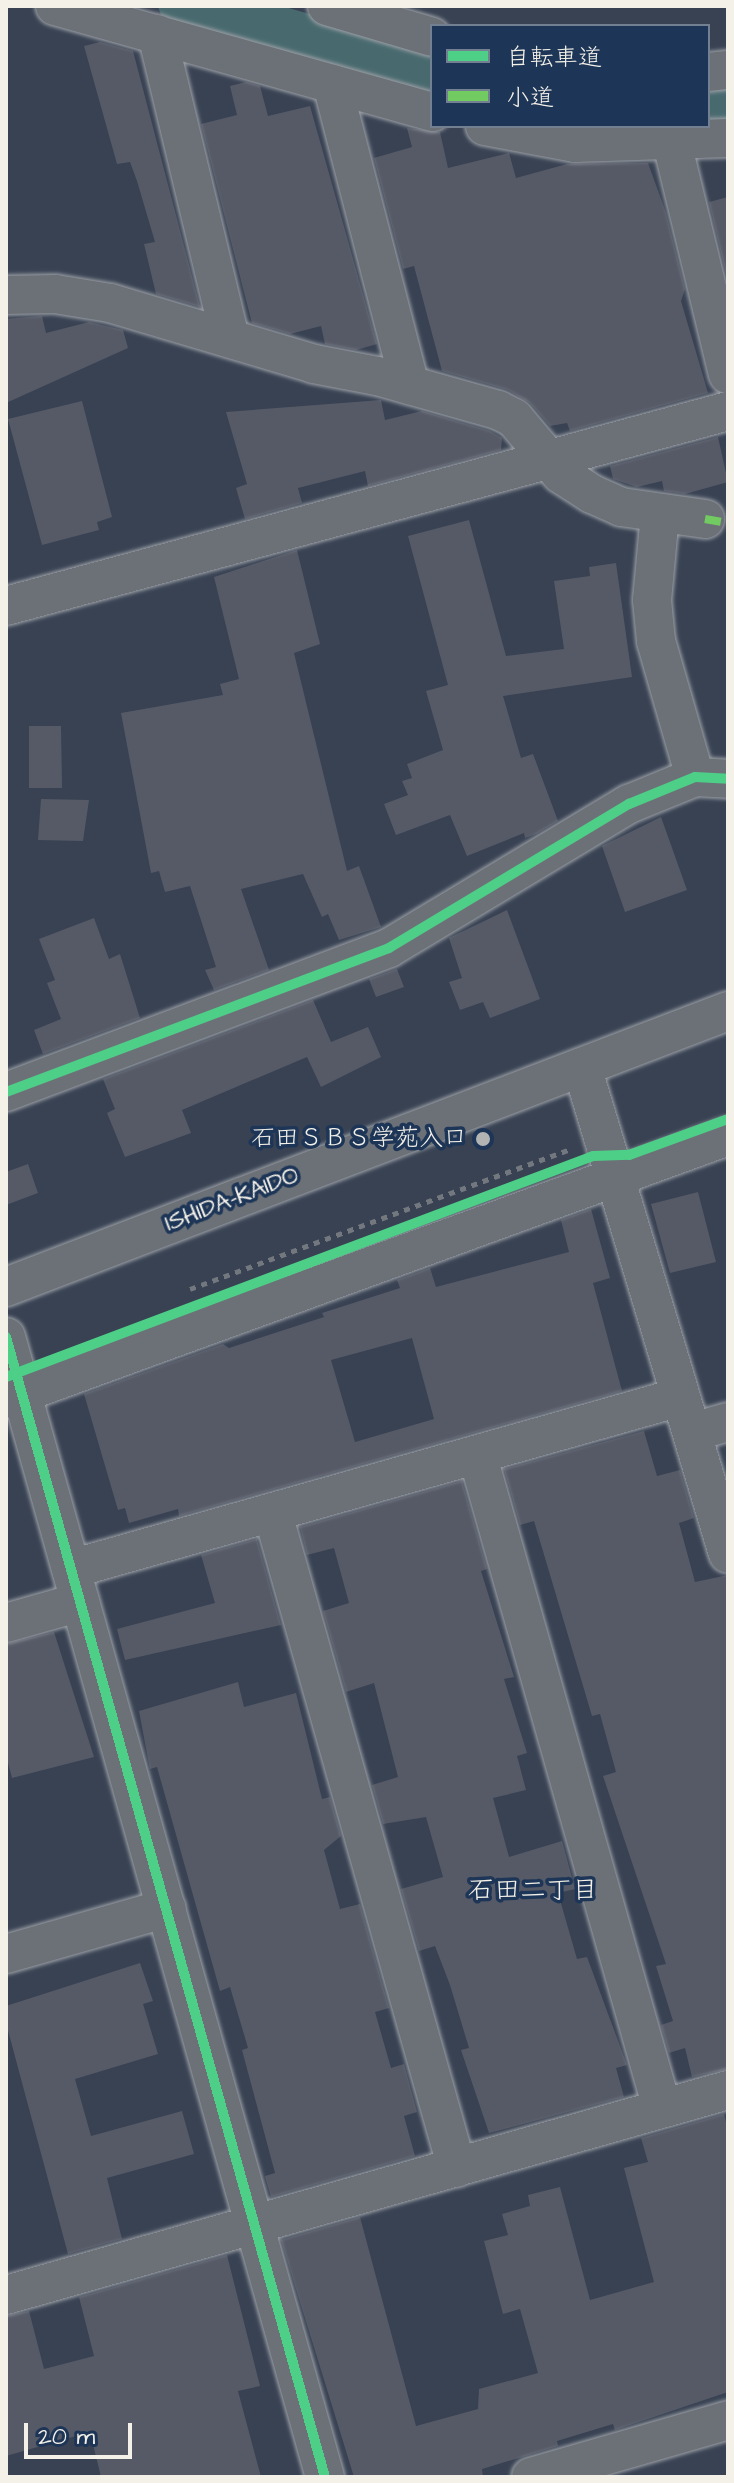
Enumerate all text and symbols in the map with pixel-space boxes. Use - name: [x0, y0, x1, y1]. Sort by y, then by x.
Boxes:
- legend: [430, 24, 710, 128]
- text: 自転車道: [506, 41, 602, 75]
- text: 小道: [506, 81, 554, 115]
- place label: 石田ＳＢＳ学苑入口: [251, 1125, 467, 1153]
- marker: 石田ＳＢＳ学苑入口: [474, 1130, 492, 1148]
- street label: ISHIDA-KAIDO: [161, 1161, 303, 1239]
- district label: 石田二丁目: [468, 1875, 598, 1907]
- scale bar: [28, 2407, 136, 2457]
- text: 20 m: [38, 2420, 95, 2454]

